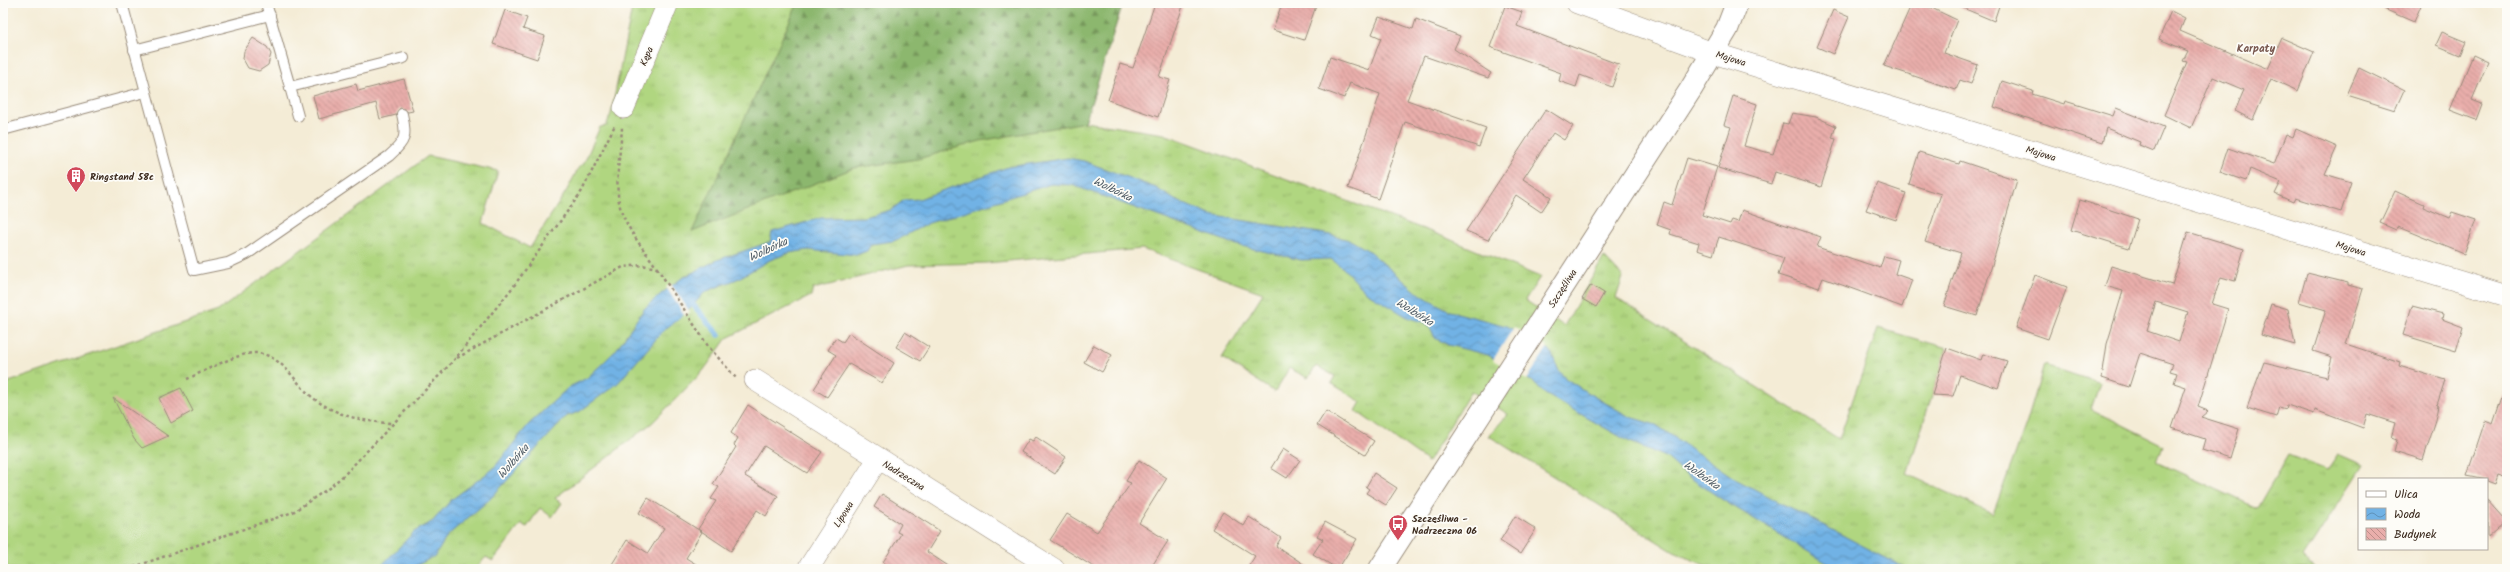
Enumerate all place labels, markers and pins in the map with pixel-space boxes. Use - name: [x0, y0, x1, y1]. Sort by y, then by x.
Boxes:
- building icon: Ringstand 58c: [65, 165, 87, 193]
- place label: Ringstand 58c: [90, 169, 154, 185]
- place label: Szczęśliwa - Nadrzeczna 06: [1412, 511, 1477, 539]
- bus stop icon: Szczęśliwa - Nadrzeczna 06: [1387, 513, 1409, 541]

